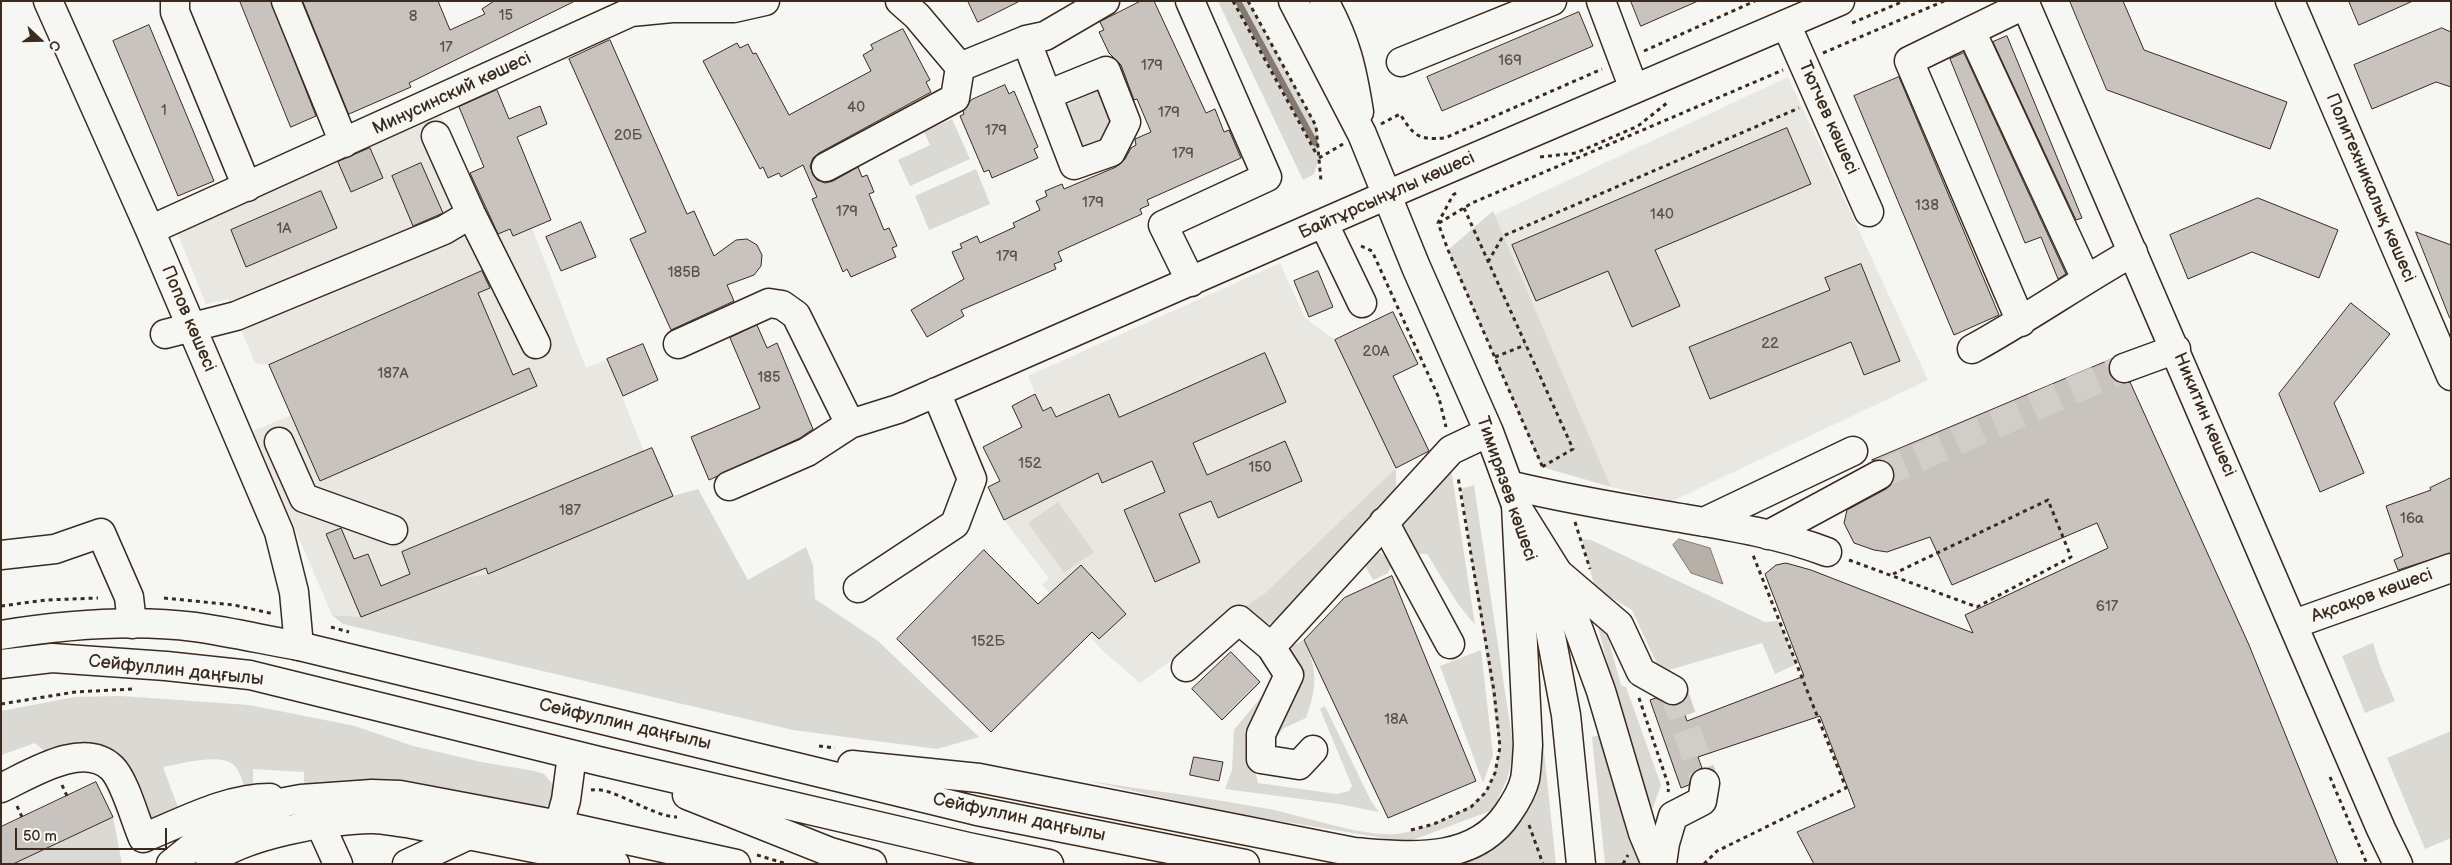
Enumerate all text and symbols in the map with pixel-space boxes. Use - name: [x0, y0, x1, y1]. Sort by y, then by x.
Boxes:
- house number: 15: [499, 7, 513, 25]
- house number: 8: [409, 8, 417, 26]
- north arrow: [15, 15, 65, 65]
- text: С: [45, 38, 64, 53]
- house number: 17: [439, 39, 453, 57]
- street label: Минусинский көшесі: [369, 48, 535, 140]
- house number: 169: [1498, 52, 1522, 70]
- house number: 179: [1141, 57, 1163, 75]
- street label: Тютчев көшесі: [1793, 58, 1863, 178]
- street label: Политехникалық көшесі: [2320, 90, 2420, 286]
- house number: 40: [847, 99, 865, 117]
- house number: 1: [161, 102, 167, 120]
- house number: 179: [1158, 104, 1180, 122]
- house number: 179: [985, 122, 1007, 140]
- house number: 20Б: [614, 127, 642, 145]
- house number: 179: [1172, 145, 1194, 163]
- street label: Байтұрсынұлы көшесі: [1296, 147, 1478, 245]
- house number: 179: [1082, 194, 1104, 212]
- house number: 138: [1915, 197, 1939, 215]
- house number: 179: [836, 203, 858, 221]
- house number: 140: [1650, 206, 1674, 224]
- house number: 1А: [277, 220, 291, 238]
- house number: 179: [996, 248, 1018, 266]
- street label: Попов көшесі: [156, 263, 220, 375]
- house number: 185В: [668, 264, 700, 282]
- house number: 22: [1761, 335, 1779, 353]
- house number: 20А: [1363, 343, 1389, 361]
- street label: Никитин көшесі: [2168, 350, 2240, 480]
- house number: 187А: [377, 365, 409, 383]
- house number: 185: [757, 369, 781, 387]
- street label: Тимирязев көшесі: [1471, 414, 1541, 564]
- house number: 152: [1018, 455, 1042, 473]
- house number: 150: [1248, 459, 1272, 477]
- house number: 187: [559, 502, 581, 520]
- house number: 16а: [2400, 510, 2424, 528]
- street label: Ақсақов көшесі: [2308, 564, 2436, 628]
- house number: 617: [2096, 598, 2118, 616]
- house number: 152Б: [971, 633, 1005, 651]
- street label: Сейфуллин даңғылы: [87, 651, 265, 691]
- street label: Сейфуллин даңғылы: [537, 695, 713, 755]
- house number: 18А: [1384, 711, 1408, 729]
- street label: Сейфуллин даңғылы: [931, 789, 1107, 847]
- scale bar: [18, 818, 170, 850]
- text: 50 m: [23, 827, 57, 846]

